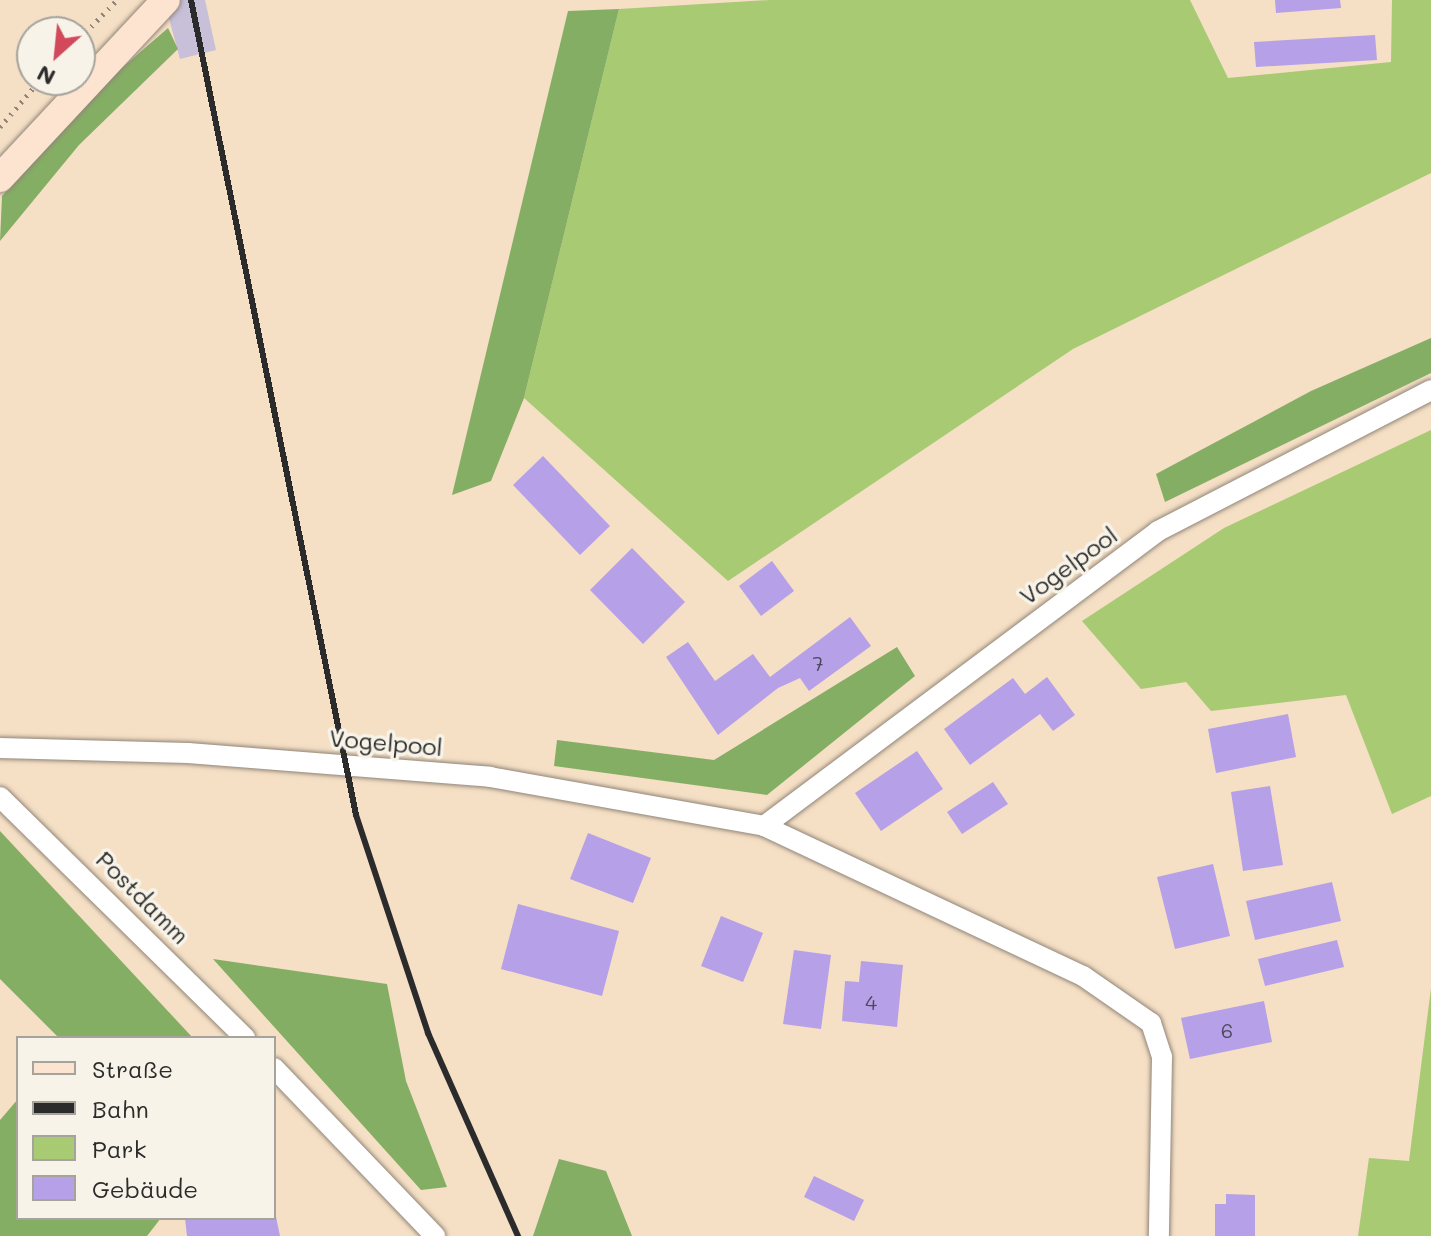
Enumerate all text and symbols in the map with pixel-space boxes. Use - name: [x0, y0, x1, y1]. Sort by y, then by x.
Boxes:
- north arrow: [16, 16, 96, 96]
- text: N: [32, 59, 60, 93]
- street label: Vogelpool: [1014, 520, 1122, 610]
- house number: 7: [812, 651, 824, 675]
- street label: Vogelpool: [328, 723, 444, 761]
- street label: Postdamm: [91, 845, 195, 949]
- house number: 4: [865, 990, 877, 1014]
- house number: 6: [1221, 1018, 1233, 1042]
- legend: [16, 1036, 276, 1220]
- text: Straße: [92, 1053, 173, 1084]
- text: Bahn: [92, 1093, 149, 1124]
- text: Park: [92, 1133, 146, 1164]
- text: Gebäude: [92, 1173, 198, 1204]

